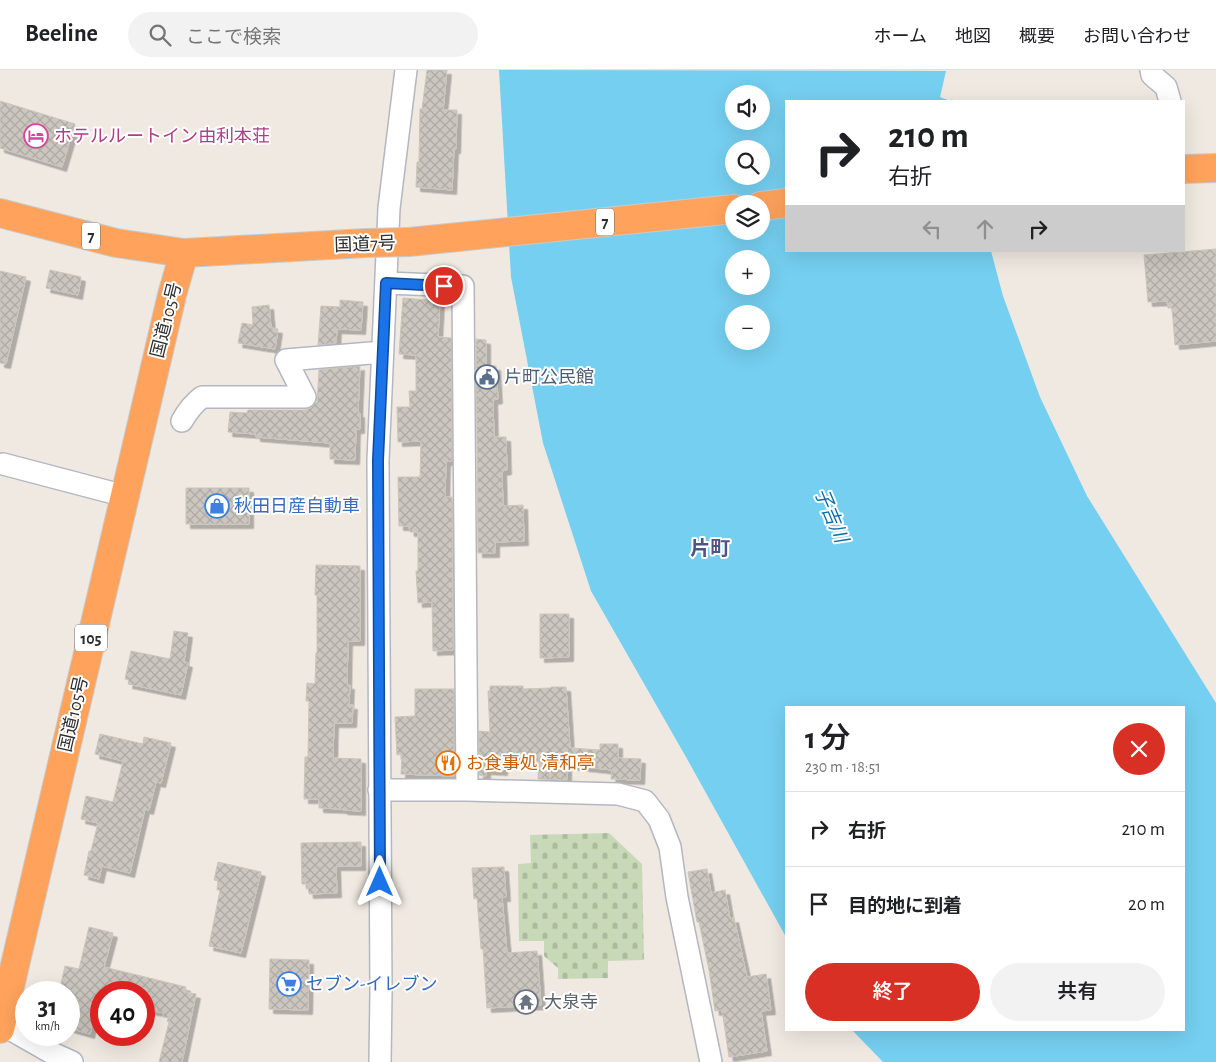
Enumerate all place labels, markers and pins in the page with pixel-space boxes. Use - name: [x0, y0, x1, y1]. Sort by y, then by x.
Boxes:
- hotel icon: ホテルルートイン由利本荘: [23, 123, 49, 149]
- place label: ホテルルートイン由利本荘: [54, 126, 270, 146]
- pin: [423, 265, 465, 307]
- public building icon: 片町公民館: [474, 364, 500, 390]
- place label: 片町公民館: [504, 368, 594, 387]
- shop icon: 秋田日産自動車: [204, 493, 230, 519]
- place label: 秋田日産自動車: [234, 496, 360, 516]
- restaurant icon: お食事処 清和亭: [435, 750, 461, 776]
- place label: お食事処 清和亭: [466, 753, 595, 773]
- supermarket icon: セブン-イレブン: [276, 971, 302, 997]
- place label: セブン-イレブン: [306, 974, 438, 994]
- temple icon: 大泉寺: [513, 989, 539, 1015]
- place label: 大泉寺: [544, 993, 598, 1012]

